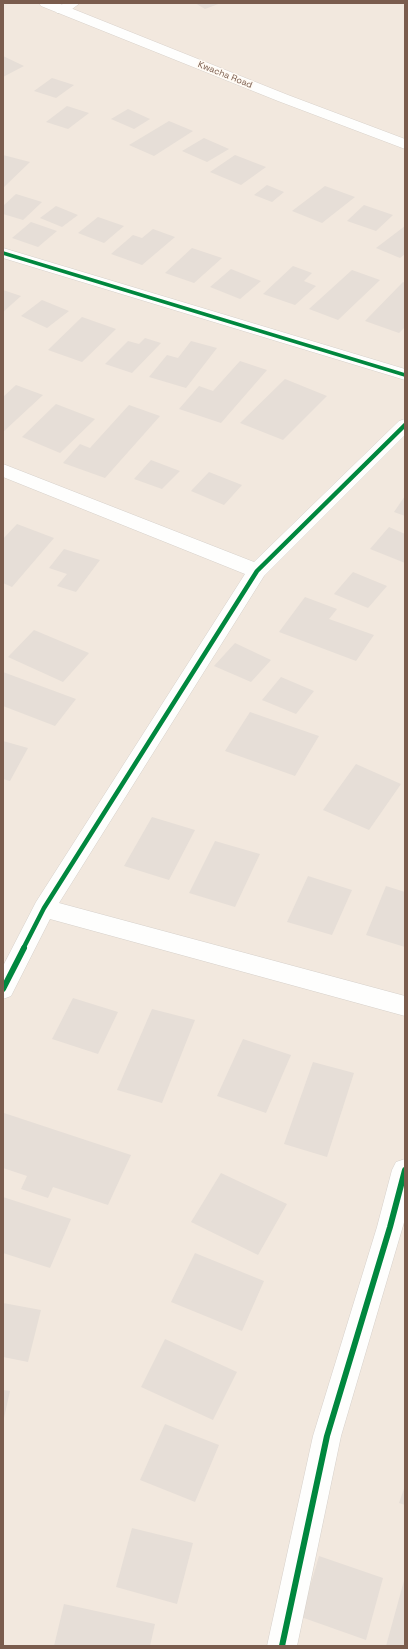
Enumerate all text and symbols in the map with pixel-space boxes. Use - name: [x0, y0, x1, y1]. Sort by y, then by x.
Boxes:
- street label: Kwacha Road: [196, 59, 254, 91]

